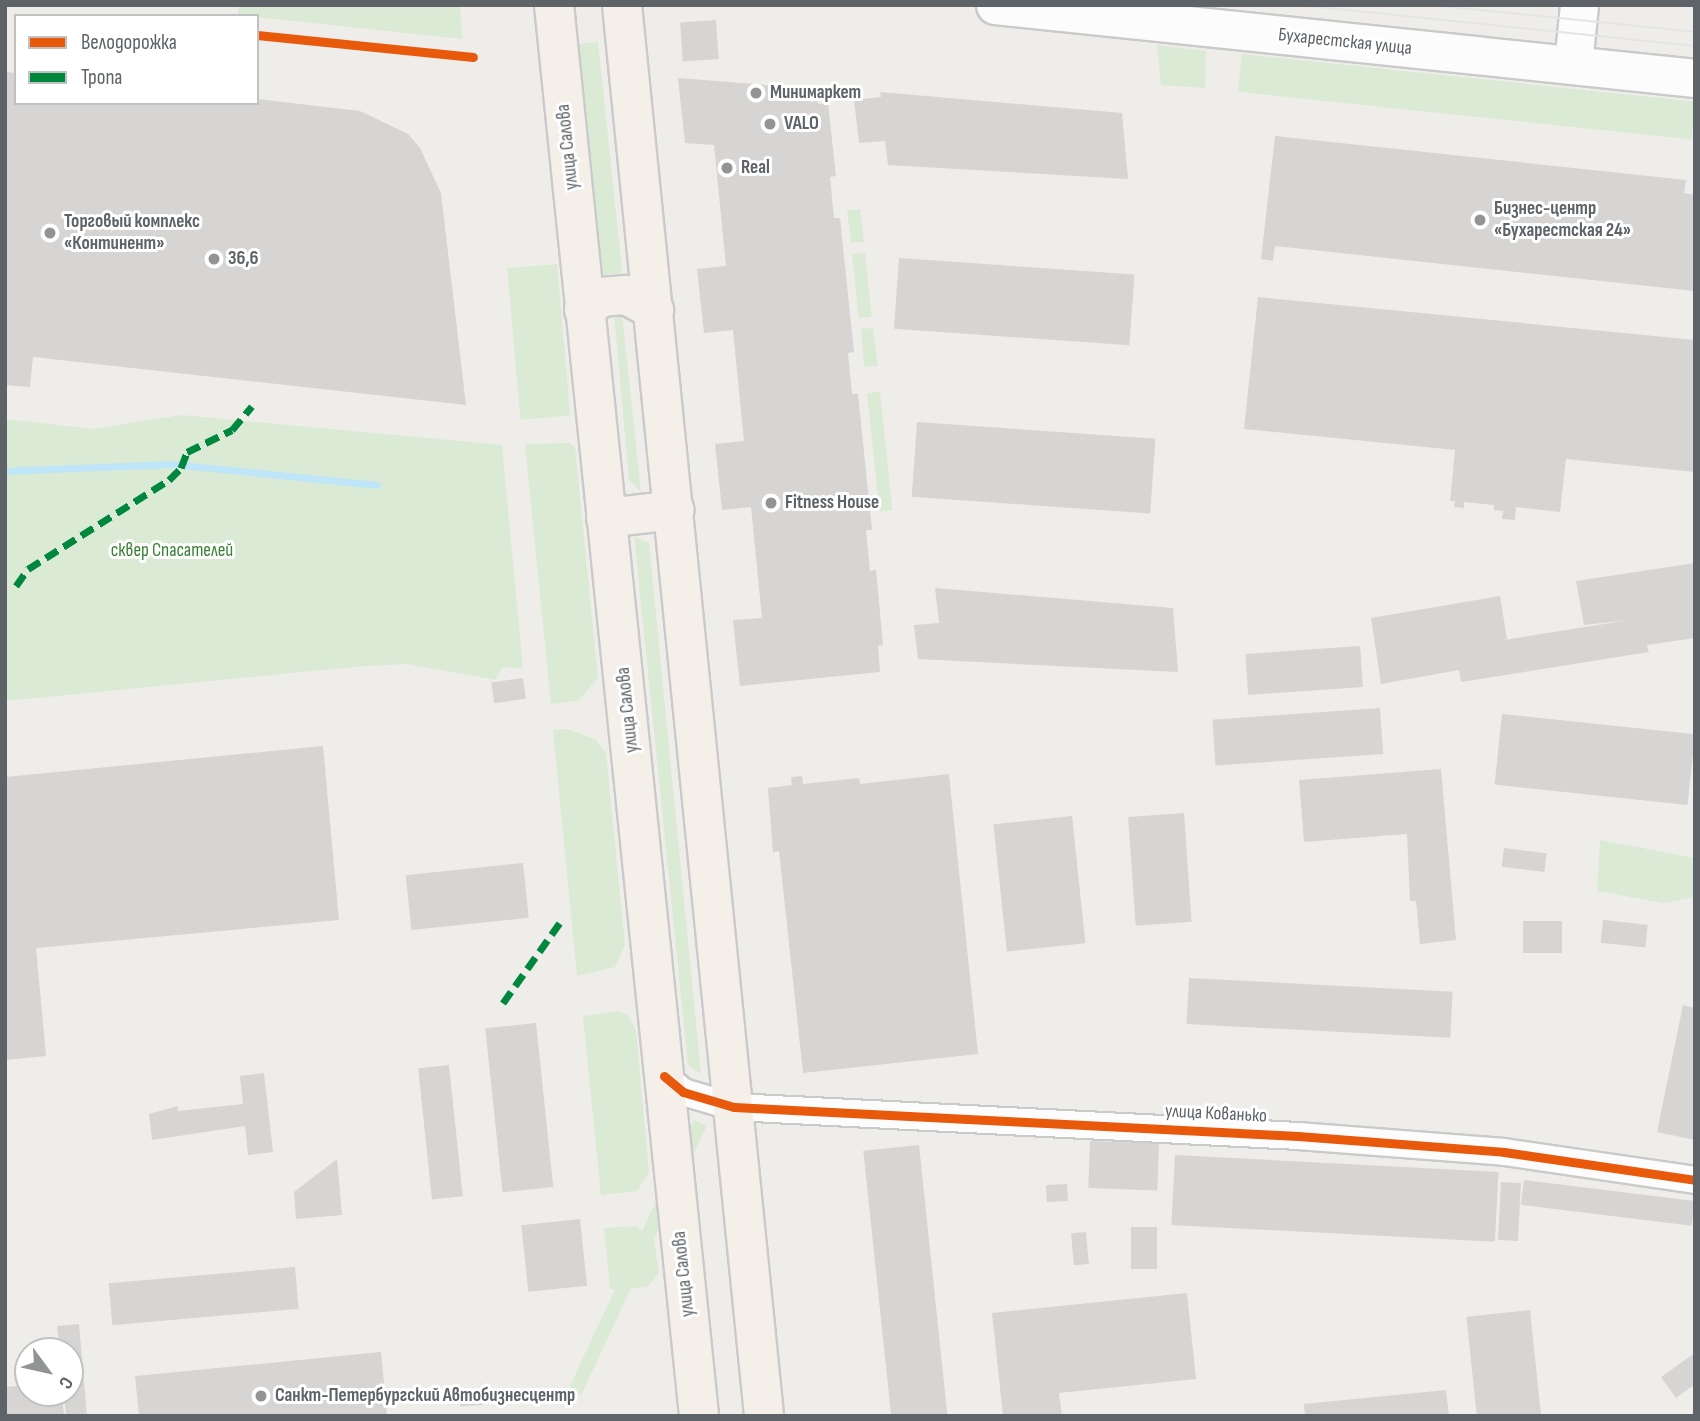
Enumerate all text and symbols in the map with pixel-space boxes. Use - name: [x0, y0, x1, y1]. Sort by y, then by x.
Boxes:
- legend: [14, 14, 259, 105]
- street label: Бухарестская улица: [1277, 24, 1413, 60]
- text: Велодорожка: [81, 30, 177, 55]
- text: Тропа: [81, 65, 122, 90]
- place label: Минимаркет: [770, 82, 861, 104]
- marker: Минимаркет: [748, 85, 764, 101]
- street label: улица Салова: [552, 103, 584, 191]
- place label: VALO: [784, 113, 819, 135]
- marker: VALO: [762, 116, 778, 132]
- place label: Real: [741, 157, 770, 179]
- marker: Real: [719, 160, 735, 176]
- place label: Бизнес-центр «Бухарестская 24»: [1494, 198, 1631, 242]
- place label: Торговый комплекс «Континент»: [64, 211, 200, 255]
- marker: Бизнес-центр «Бухарестская 24»: [1472, 212, 1488, 228]
- marker: Торговый комплекс «Континент»: [42, 225, 58, 241]
- place label: 36,6: [228, 248, 259, 270]
- marker: 36,6: [206, 251, 222, 267]
- place label: Fitness House: [785, 492, 879, 514]
- marker: Fitness House: [763, 495, 779, 511]
- park label: cквер Спасателей: [111, 540, 233, 562]
- street label: улица Салова: [612, 666, 644, 754]
- street label: улица Кованько: [1165, 1100, 1267, 1128]
- street label: улица Салова: [668, 1230, 700, 1318]
- north arrow: [14, 1337, 84, 1407]
- text: С: [53, 1372, 78, 1393]
- place label: Санкт-Петербургский Автобизнесцентр: [275, 1385, 575, 1407]
- marker: Санкт-Петербургский Автобизнесцентр: [253, 1388, 269, 1404]

